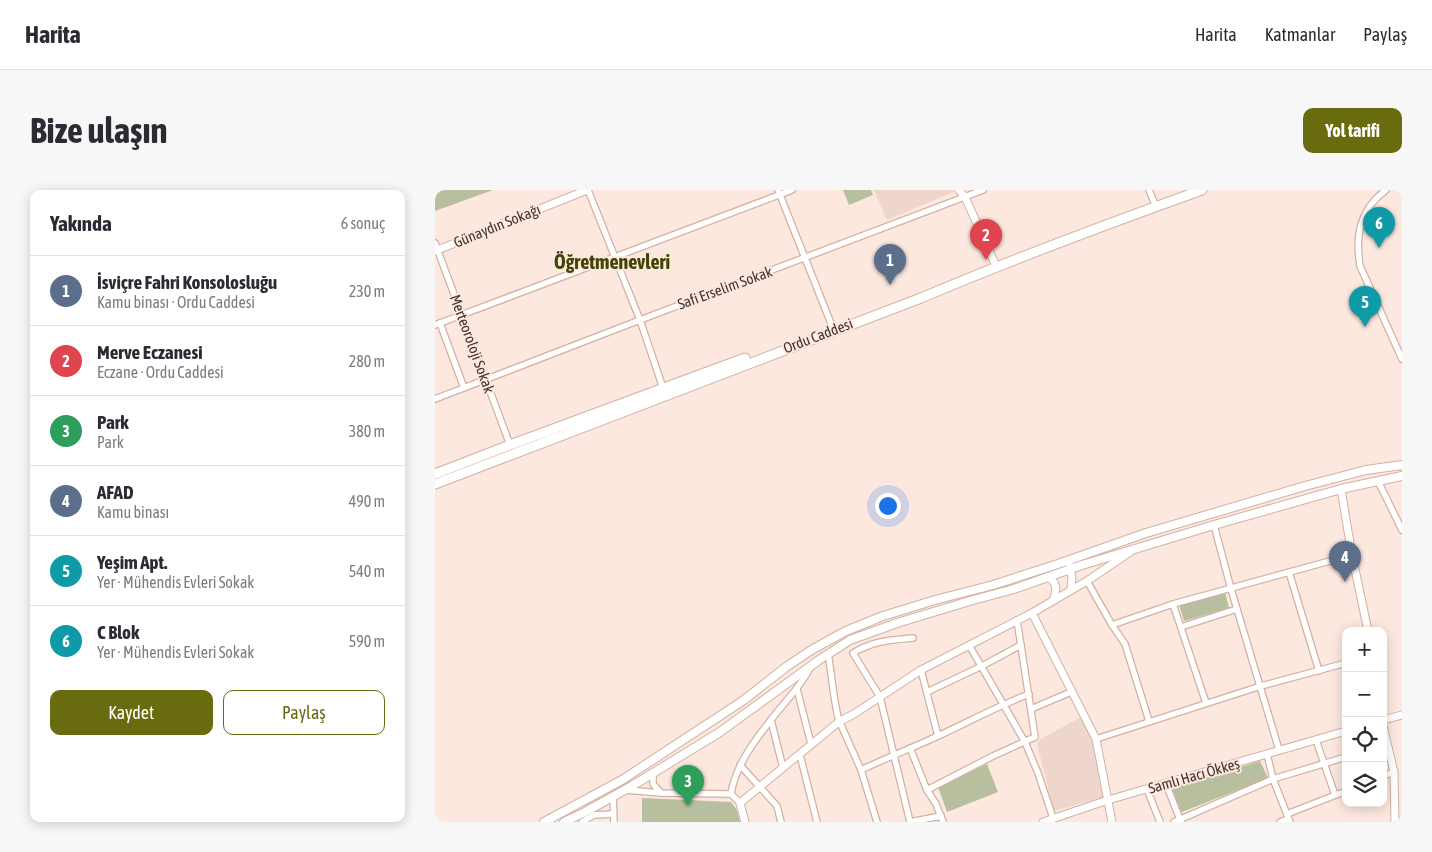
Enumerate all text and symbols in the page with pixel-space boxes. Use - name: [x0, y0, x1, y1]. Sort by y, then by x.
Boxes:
- text: Harita: [25, 21, 81, 48]
- text: Harita: [1195, 24, 1237, 45]
- text: Katmanlar: [1265, 24, 1335, 45]
- text: Paylaş: [1363, 24, 1407, 45]
- button: Yol tarifi: [1303, 108, 1402, 153]
- text: Bize ulaşın: [30, 110, 167, 150]
- street label: Günaydın Sokağı: [451, 200, 543, 251]
- pin: 6: [1363, 207, 1395, 248]
- text: Yakında: [50, 211, 112, 235]
- text: 6 sonuç: [341, 214, 385, 232]
- pin: 2: [970, 219, 1002, 260]
- pin: 1: [874, 244, 906, 285]
- district label: Öğretmenevleri: [554, 250, 670, 273]
- street label: Safi Erselim Sokak: [675, 262, 775, 313]
- text: İsviçre Fahri Konsolosluğu: [97, 271, 277, 293]
- text: 1: [62, 282, 70, 300]
- text: 230 m: [349, 282, 385, 300]
- pin: 5: [1349, 286, 1381, 327]
- street label: Merteoroloji Sokak: [447, 292, 498, 396]
- text: Kamu binası · Ordu Caddesi: [97, 293, 255, 311]
- street label: Ordu Caddesi: [781, 314, 855, 357]
- text: Merve Eczanesi: [97, 341, 203, 363]
- text: 2: [62, 352, 70, 370]
- text: 280 m: [349, 352, 385, 370]
- text: Eczane · Ordu Caddesi: [97, 363, 224, 381]
- text: Park: [97, 411, 129, 433]
- text: 3: [62, 422, 70, 440]
- text: 380 m: [349, 422, 385, 440]
- text: Park: [97, 433, 124, 451]
- text: AFAD: [97, 481, 134, 503]
- text: 4: [62, 492, 70, 510]
- text: 490 m: [349, 492, 385, 510]
- your location: [875, 493, 901, 519]
- text: Kamu binası: [97, 503, 169, 521]
- pin: 4: [1329, 541, 1361, 582]
- text: Yeşim Apt.: [97, 551, 167, 573]
- text: 5: [62, 562, 70, 580]
- text: 540 m: [349, 562, 385, 580]
- text: Yer · Mühendis Evleri Sokak: [97, 573, 254, 591]
- text: C Blok: [97, 621, 139, 643]
- map controls: [1342, 627, 1387, 807]
- button: +: [1342, 627, 1387, 672]
- text: 6: [62, 632, 70, 650]
- text: 590 m: [349, 632, 385, 650]
- text: Yer · Mühendis Evleri Sokak: [97, 643, 254, 661]
- button: −: [1342, 672, 1387, 717]
- button: Kaydet: [50, 690, 213, 735]
- button: Paylaş: [223, 690, 385, 735]
- button: locate: [1342, 717, 1387, 762]
- street label: Samlı Hacı Ökkeş: [1146, 754, 1241, 797]
- button: layers: [1342, 762, 1387, 807]
- pin: 3: [672, 765, 704, 806]

